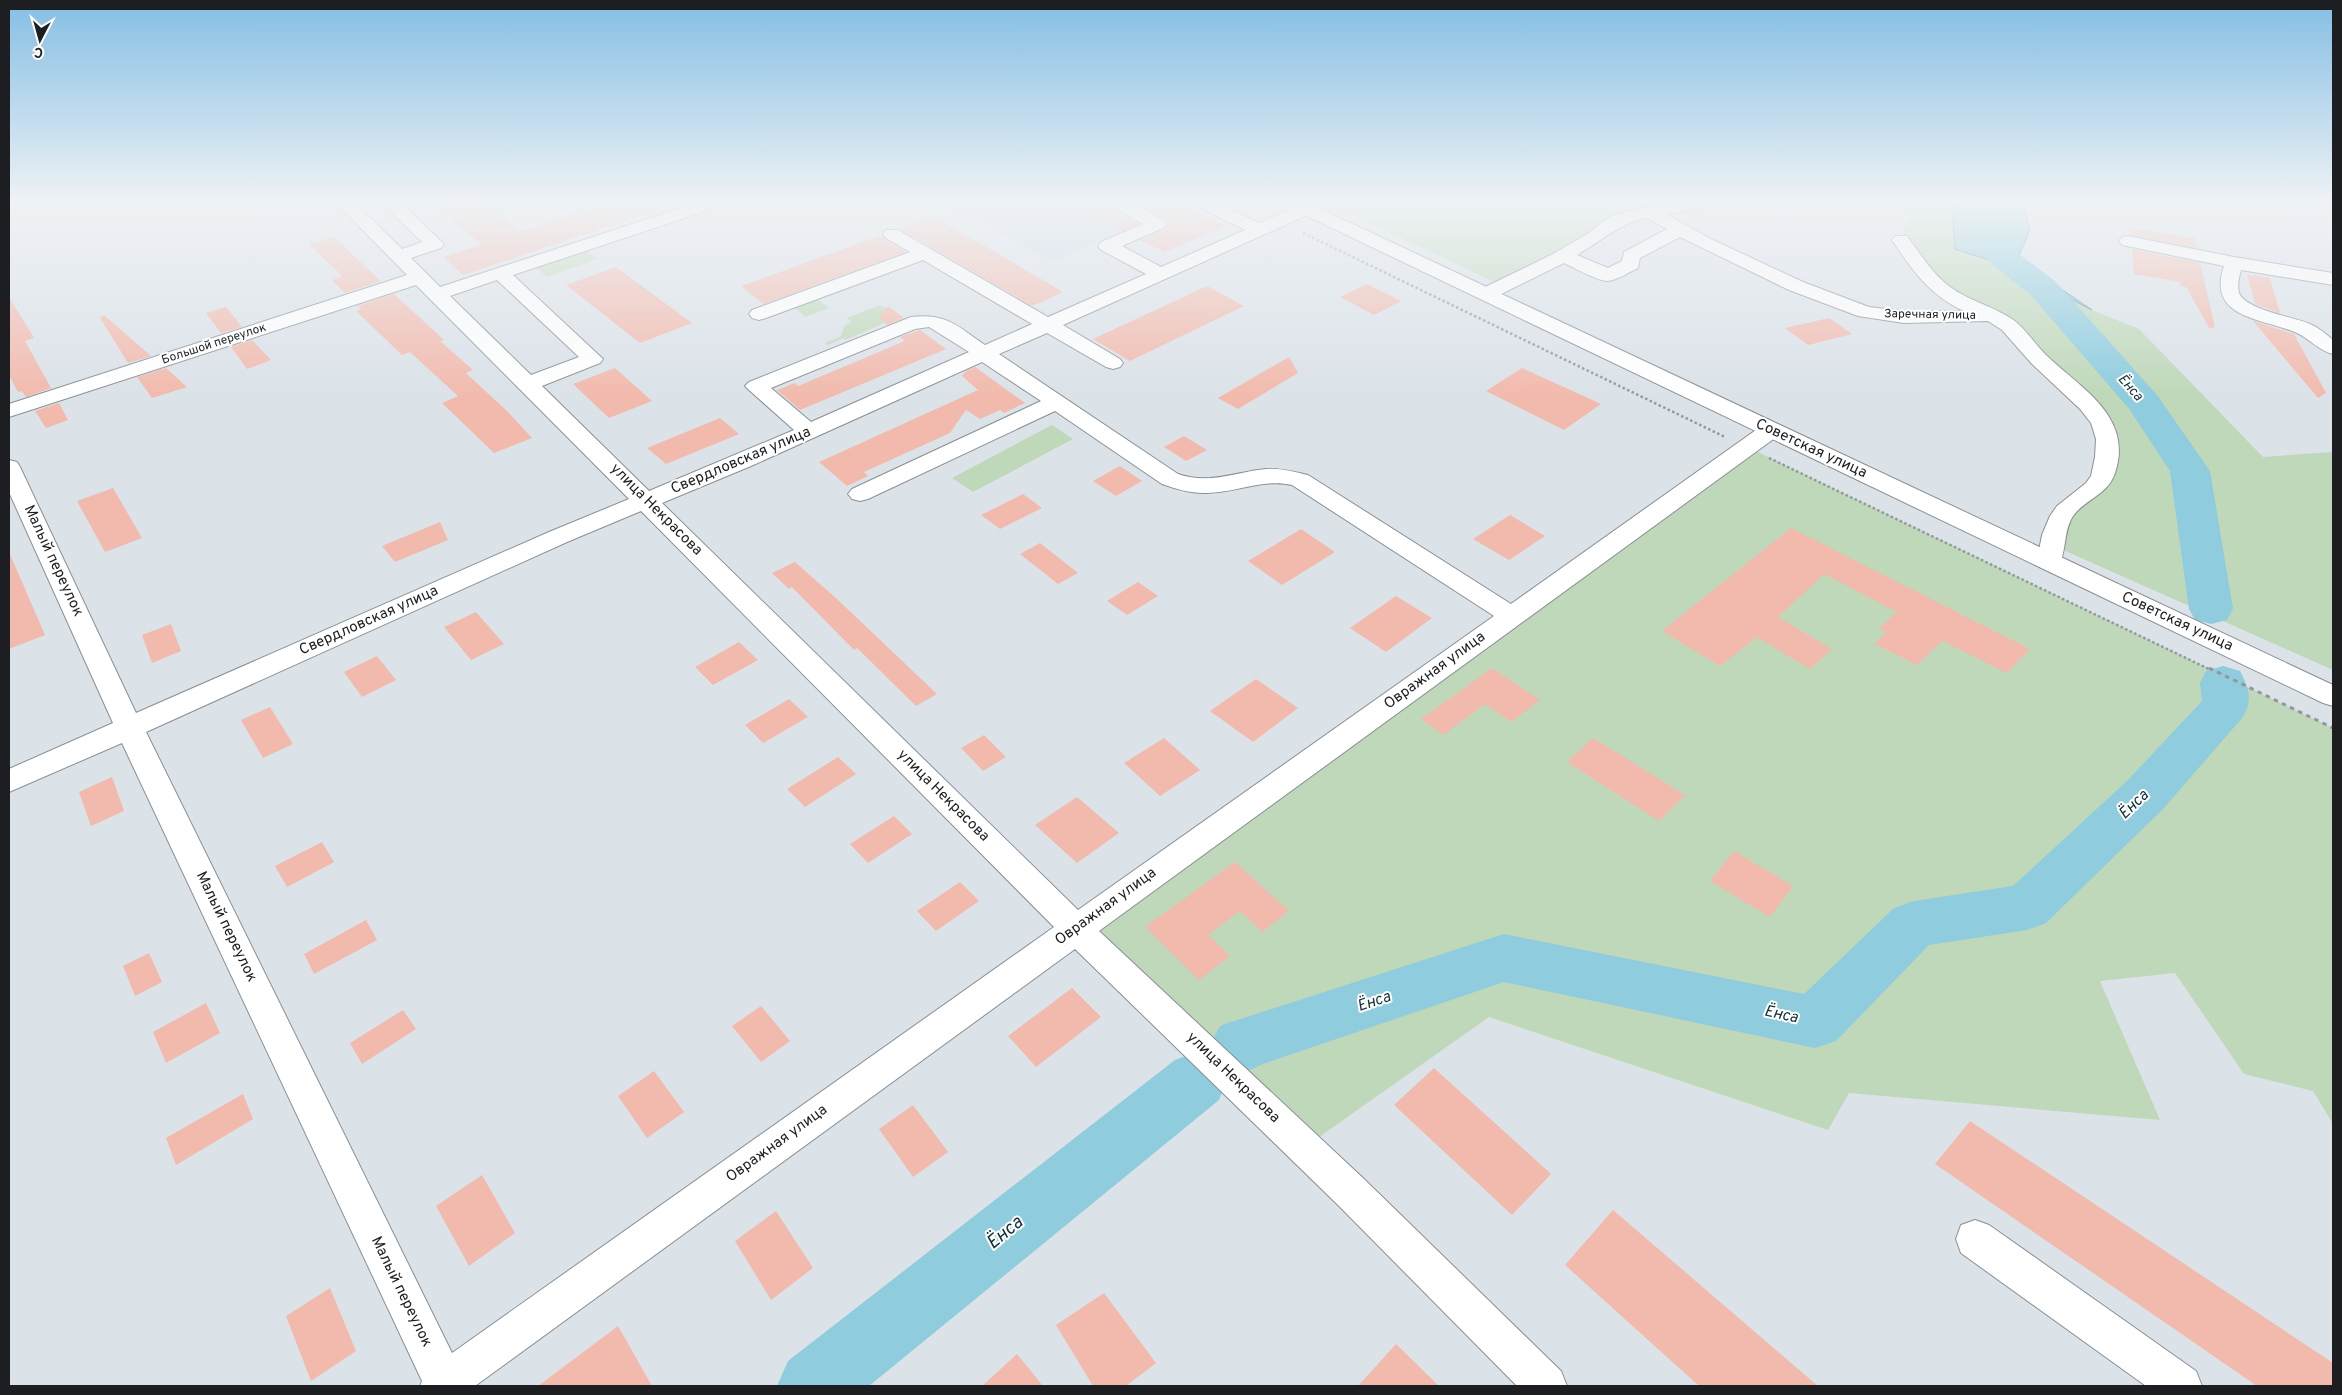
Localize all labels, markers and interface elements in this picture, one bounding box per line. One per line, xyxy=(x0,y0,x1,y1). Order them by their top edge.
north arrow xyxy=(15,15,65,65)
text: С xyxy=(33,43,44,60)
street label: Заречная улица xyxy=(1884,306,1976,324)
street label: Большой переулок xyxy=(160,320,268,368)
water label: Ёнса xyxy=(2114,370,2147,405)
street label: Советская улица xyxy=(1752,415,1870,483)
street label: Свердловская улица xyxy=(668,423,814,499)
street label: улица Некрасова xyxy=(606,460,706,560)
street label: Малый переулок xyxy=(19,502,87,620)
street label: Свердловская улица xyxy=(296,582,442,660)
street label: Советская улица xyxy=(2118,588,2236,656)
street label: Овражная улица xyxy=(1381,628,1489,714)
street label: улица Некрасова xyxy=(893,746,993,846)
water label: Ёнса xyxy=(2113,784,2154,824)
street label: Овражная улица xyxy=(1052,864,1160,950)
street label: Малый переулок xyxy=(191,869,261,985)
water label: Ёнса xyxy=(1354,985,1394,1017)
water label: Ёнса xyxy=(1762,1000,1801,1028)
street label: улица Некрасова xyxy=(1182,1028,1284,1128)
street label: Овражная улица xyxy=(723,1101,831,1187)
water label: Ёнса xyxy=(981,1210,1028,1255)
street label: Малый переулок xyxy=(366,1234,436,1350)

